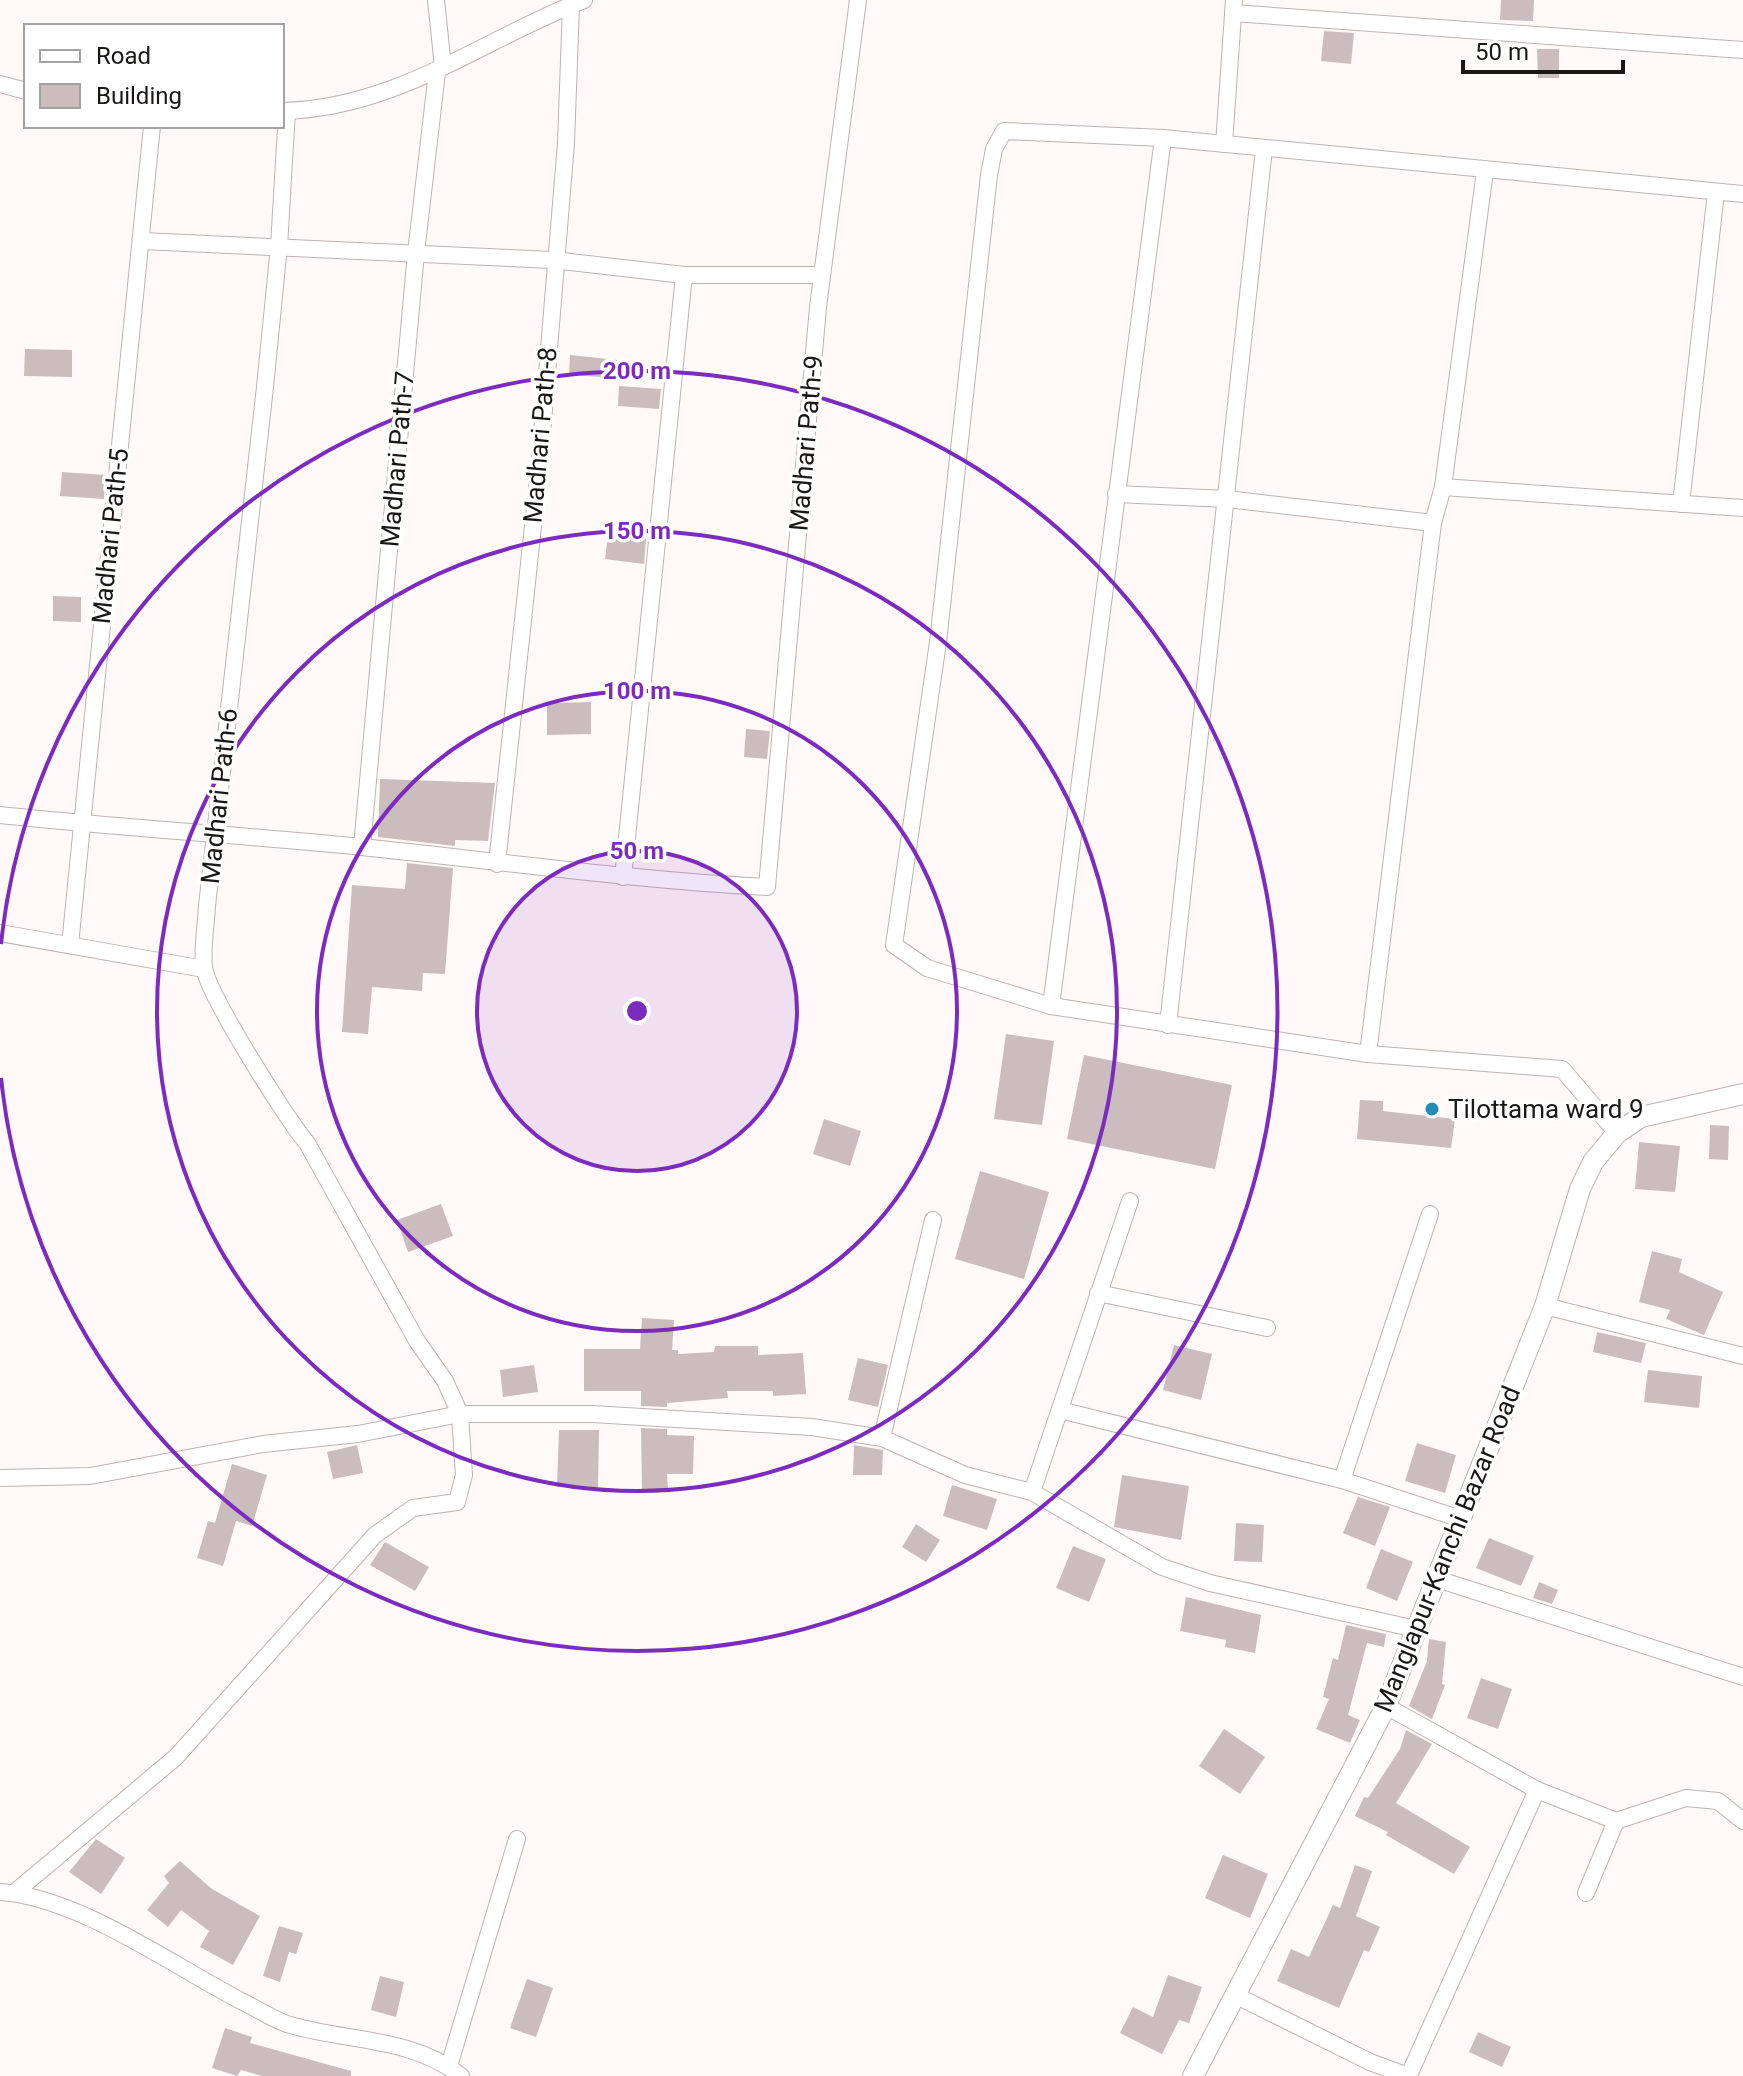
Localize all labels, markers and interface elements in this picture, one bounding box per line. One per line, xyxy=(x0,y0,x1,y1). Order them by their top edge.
legend xyxy=(24,24,284,128)
scale bar xyxy=(1463,24,1623,74)
text: 50 m xyxy=(1475,38,1529,66)
text: Road xyxy=(96,42,151,70)
text: Building xyxy=(96,82,182,110)
street label: Madhari Path-8 xyxy=(517,346,563,524)
street label: Madhari Path-9 xyxy=(783,354,829,532)
text: 200 m xyxy=(603,357,671,385)
street label: Madhari Path-7 xyxy=(374,370,420,548)
street label: Madhari Path-5 xyxy=(86,447,134,625)
text: 150 m xyxy=(603,517,671,545)
text: 100 m xyxy=(603,677,671,705)
street label: Madhari Path-6 xyxy=(195,707,243,885)
text: 50 m xyxy=(610,837,664,865)
centre of rings xyxy=(623,997,651,1025)
place label: Tilottama ward 9 xyxy=(1448,1094,1644,1124)
marker: Tilottama ward 9 xyxy=(1423,1100,1441,1118)
street label: Manglapur-Kanchi Bazar Road xyxy=(1368,1382,1526,1716)

